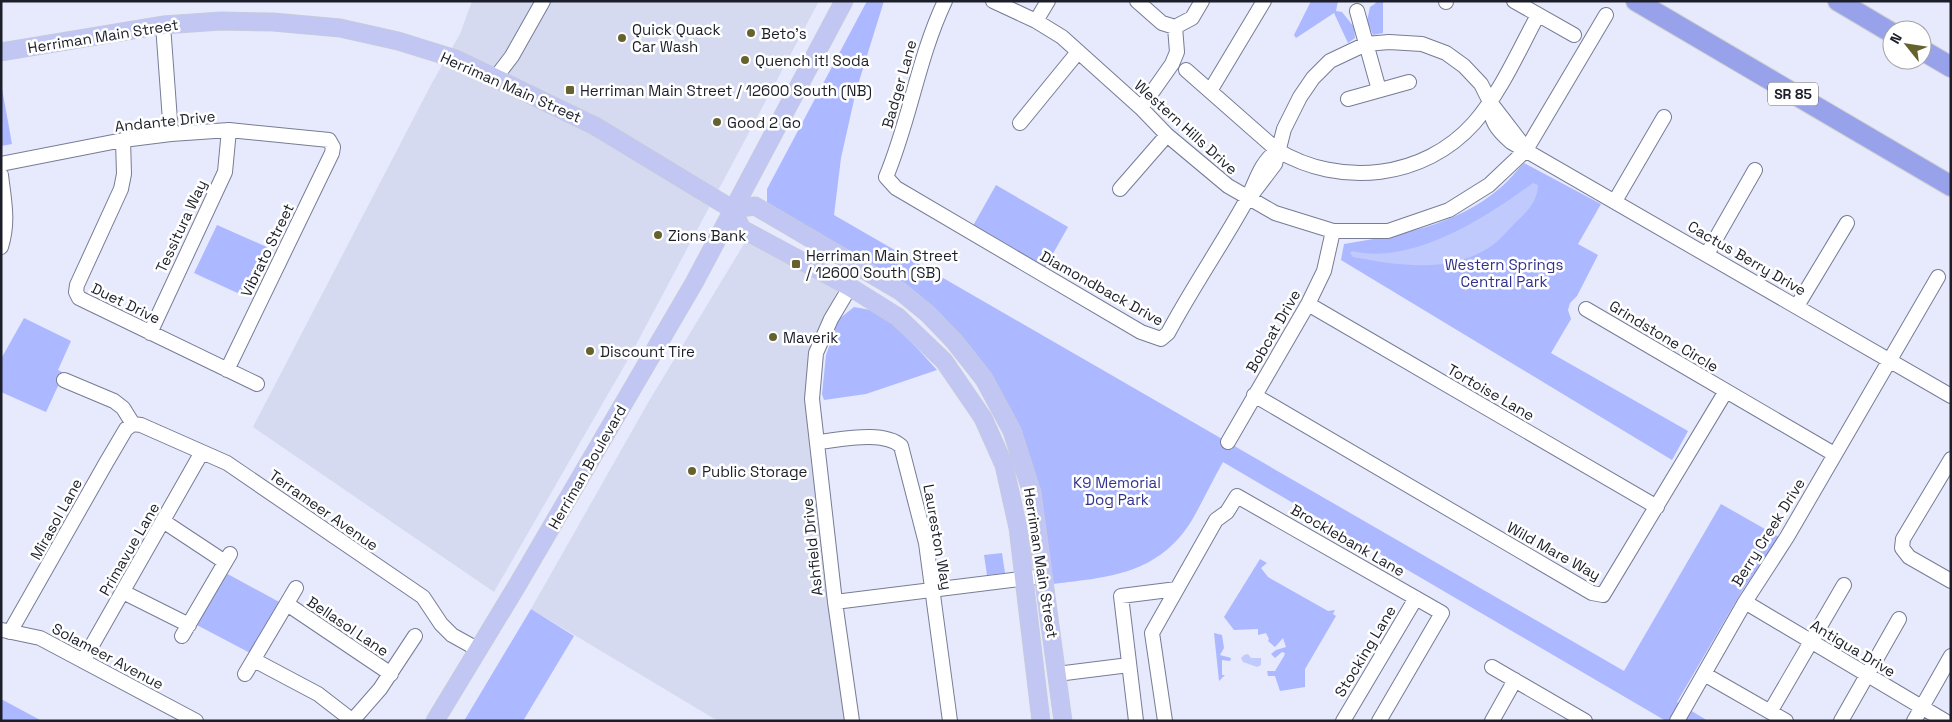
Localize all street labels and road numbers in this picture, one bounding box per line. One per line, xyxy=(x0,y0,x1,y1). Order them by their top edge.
street label: Herriman Main Street xyxy=(26,15,180,57)
street label: Badger Lane xyxy=(877,38,921,130)
street label: Herriman Main Street xyxy=(437,47,585,127)
street label: Western Hills Drive xyxy=(1130,76,1242,178)
road number: SR 85 xyxy=(1768,82,1818,106)
street label: Andante Drive xyxy=(114,106,216,136)
street label: Tessitura Way xyxy=(151,177,211,275)
street label: Vibrato Street xyxy=(236,200,298,300)
street label: Cactus Berry Drive xyxy=(1684,216,1810,300)
street label: Diamondback Drive xyxy=(1037,246,1167,330)
street label: Duet Drive xyxy=(88,278,164,328)
street label: Bobcat Drive xyxy=(1242,286,1304,376)
street label: Grindstone Circle xyxy=(1606,296,1722,376)
street label: Tortoise Lane xyxy=(1444,359,1538,425)
street label: Herriman Boulevard xyxy=(544,401,630,533)
street label: Terrameer Avenue xyxy=(266,465,382,555)
street label: Berry Creek Drive xyxy=(1727,474,1809,590)
street label: Mirasol Lane xyxy=(26,475,86,563)
street label: Laureston Way xyxy=(919,483,957,591)
street label: Herriman Main Street xyxy=(1020,486,1062,640)
street label: Ashfield Drive xyxy=(797,497,827,597)
street label: Primavue Lane xyxy=(95,499,163,599)
street label: Brocklebank Lane xyxy=(1288,500,1408,580)
street label: Wild Mare Way xyxy=(1504,517,1604,585)
street label: Bellasol Lane xyxy=(304,592,393,660)
street label: Stocking Lane xyxy=(1330,602,1400,700)
street label: Antigua Drive xyxy=(1807,615,1899,681)
street label: Solameer Avenue xyxy=(49,619,167,693)

